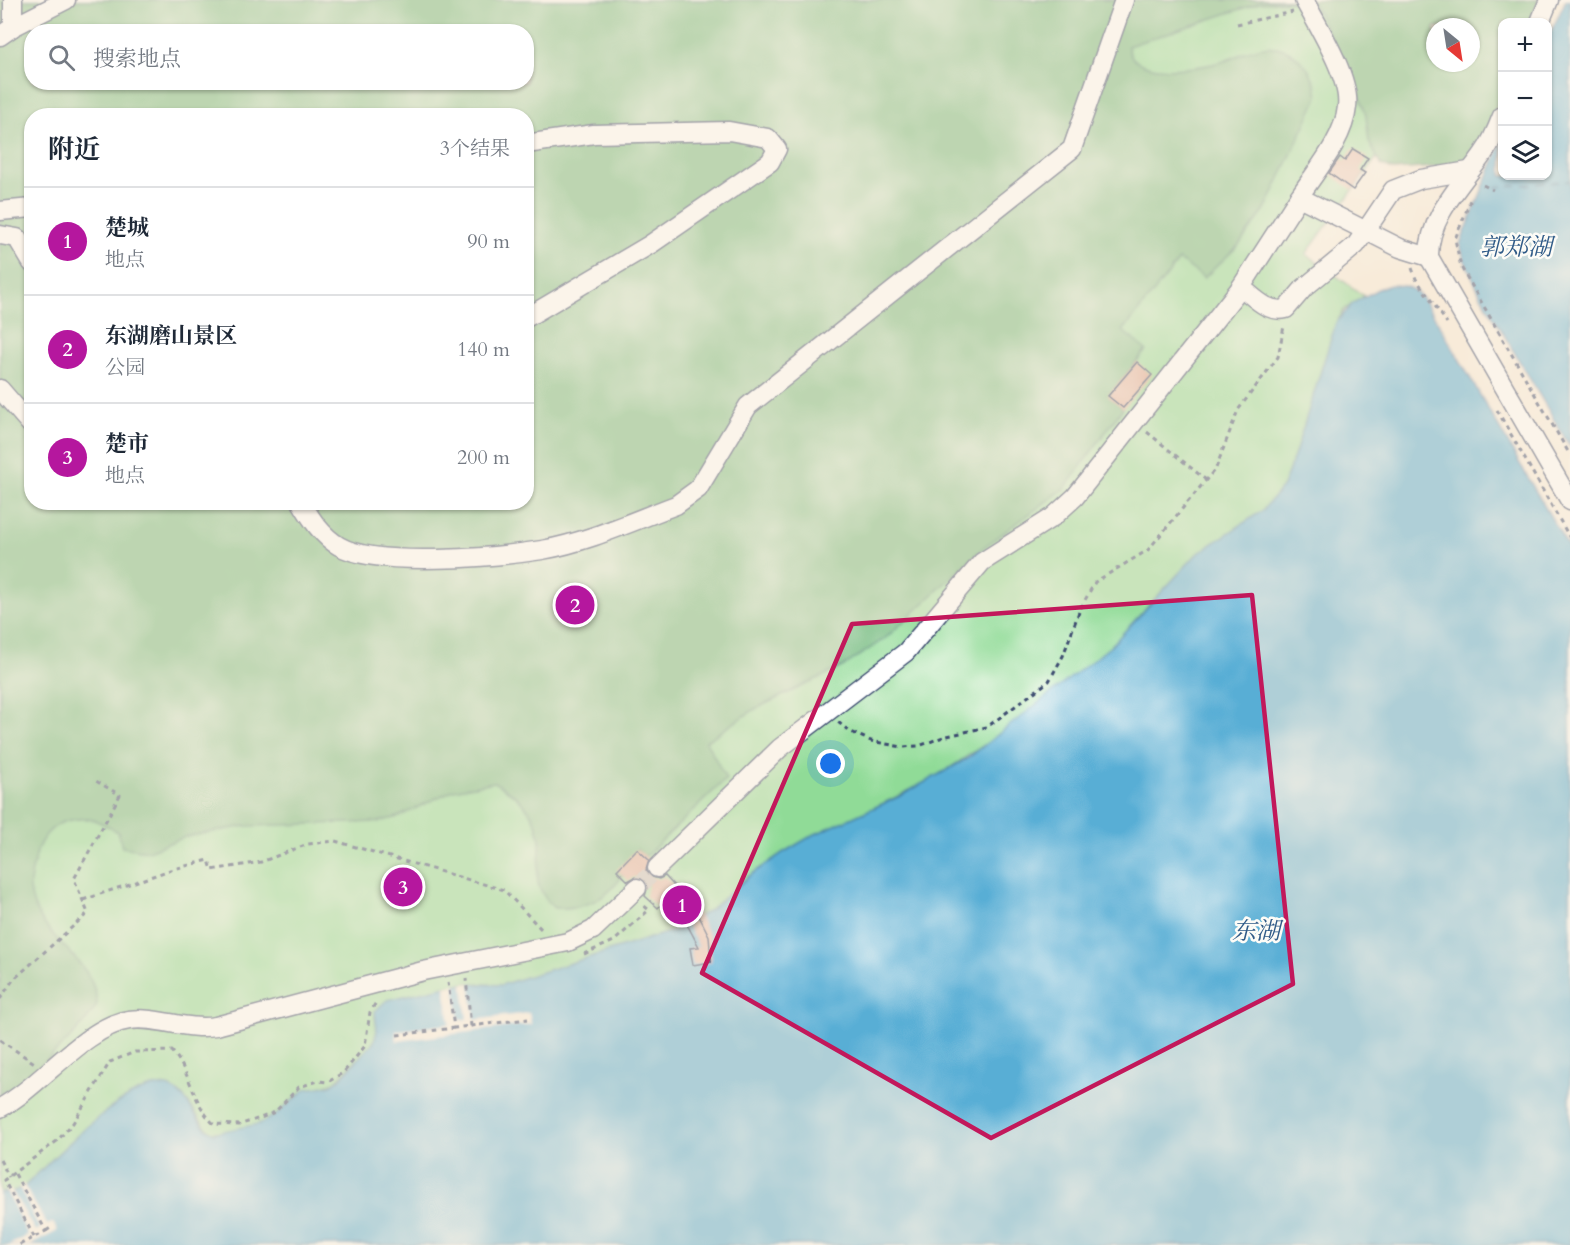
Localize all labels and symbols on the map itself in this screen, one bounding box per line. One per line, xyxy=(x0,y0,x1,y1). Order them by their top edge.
north arrow xyxy=(1426,18,1480,72)
water label: 郭郑湖 xyxy=(1480,231,1556,264)
pin: 2 xyxy=(556,582,594,628)
your location xyxy=(816,749,845,778)
pin: 3 xyxy=(384,864,422,910)
pin: 1 xyxy=(662,882,702,928)
water label: 东湖 xyxy=(1232,915,1284,948)

